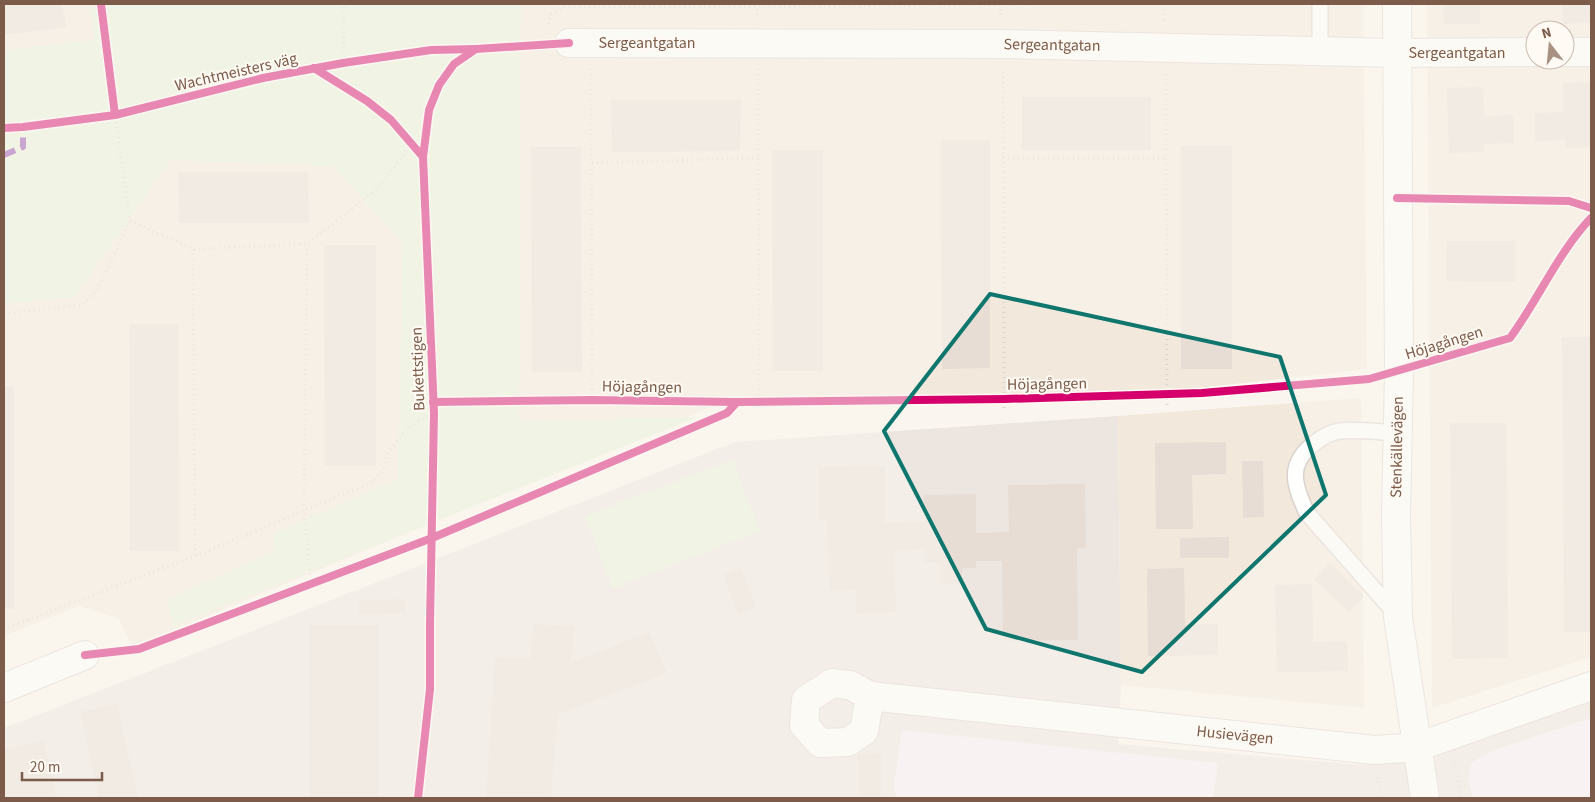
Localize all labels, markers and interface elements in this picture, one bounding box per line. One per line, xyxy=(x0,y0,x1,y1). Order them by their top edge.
north arrow xyxy=(1525,20,1575,70)
text: N xyxy=(1539,23,1554,44)
street label: Sergeantgatan xyxy=(598,32,696,54)
street label: Sergeantgatan xyxy=(1003,33,1101,57)
street label: Sergeantgatan xyxy=(1408,42,1506,64)
street label: Wachtmeisters väg xyxy=(173,47,299,97)
street label: Höjagången xyxy=(1402,321,1486,365)
street label: Bukettstigen xyxy=(406,327,430,411)
street label: Höjagången xyxy=(1007,372,1087,396)
street label: Höjagången xyxy=(602,375,682,399)
street label: Stenkällevägen xyxy=(1385,396,1409,498)
street label: Husievägen xyxy=(1195,720,1275,750)
scale bar xyxy=(22,750,102,782)
text: 20 m xyxy=(30,757,60,778)

